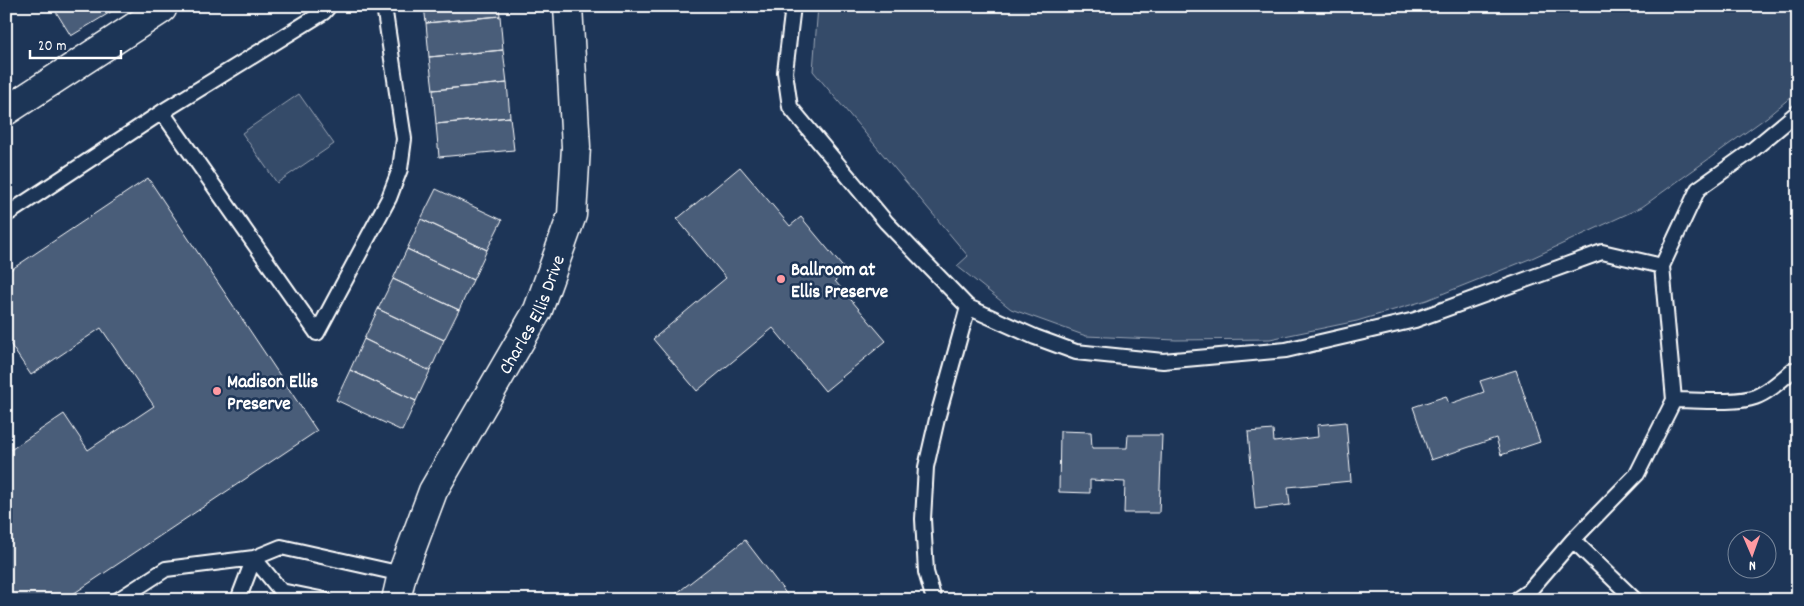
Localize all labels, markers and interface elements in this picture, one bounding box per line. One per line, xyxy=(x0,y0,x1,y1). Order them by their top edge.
scale bar xyxy=(30,28,121,60)
text: 20 m xyxy=(38,36,66,58)
street label: Charles Ellis Drive xyxy=(494,252,574,380)
place label: Ballroom at Ellis Preserve xyxy=(791,258,888,307)
marker: Ballroom at Ellis Preserve xyxy=(775,273,787,285)
place label: Madison Ellis Preserve xyxy=(227,370,318,419)
marker: Madison Ellis Preserve xyxy=(211,385,223,397)
north arrow xyxy=(1726,528,1776,578)
text: N xyxy=(1748,555,1756,575)

